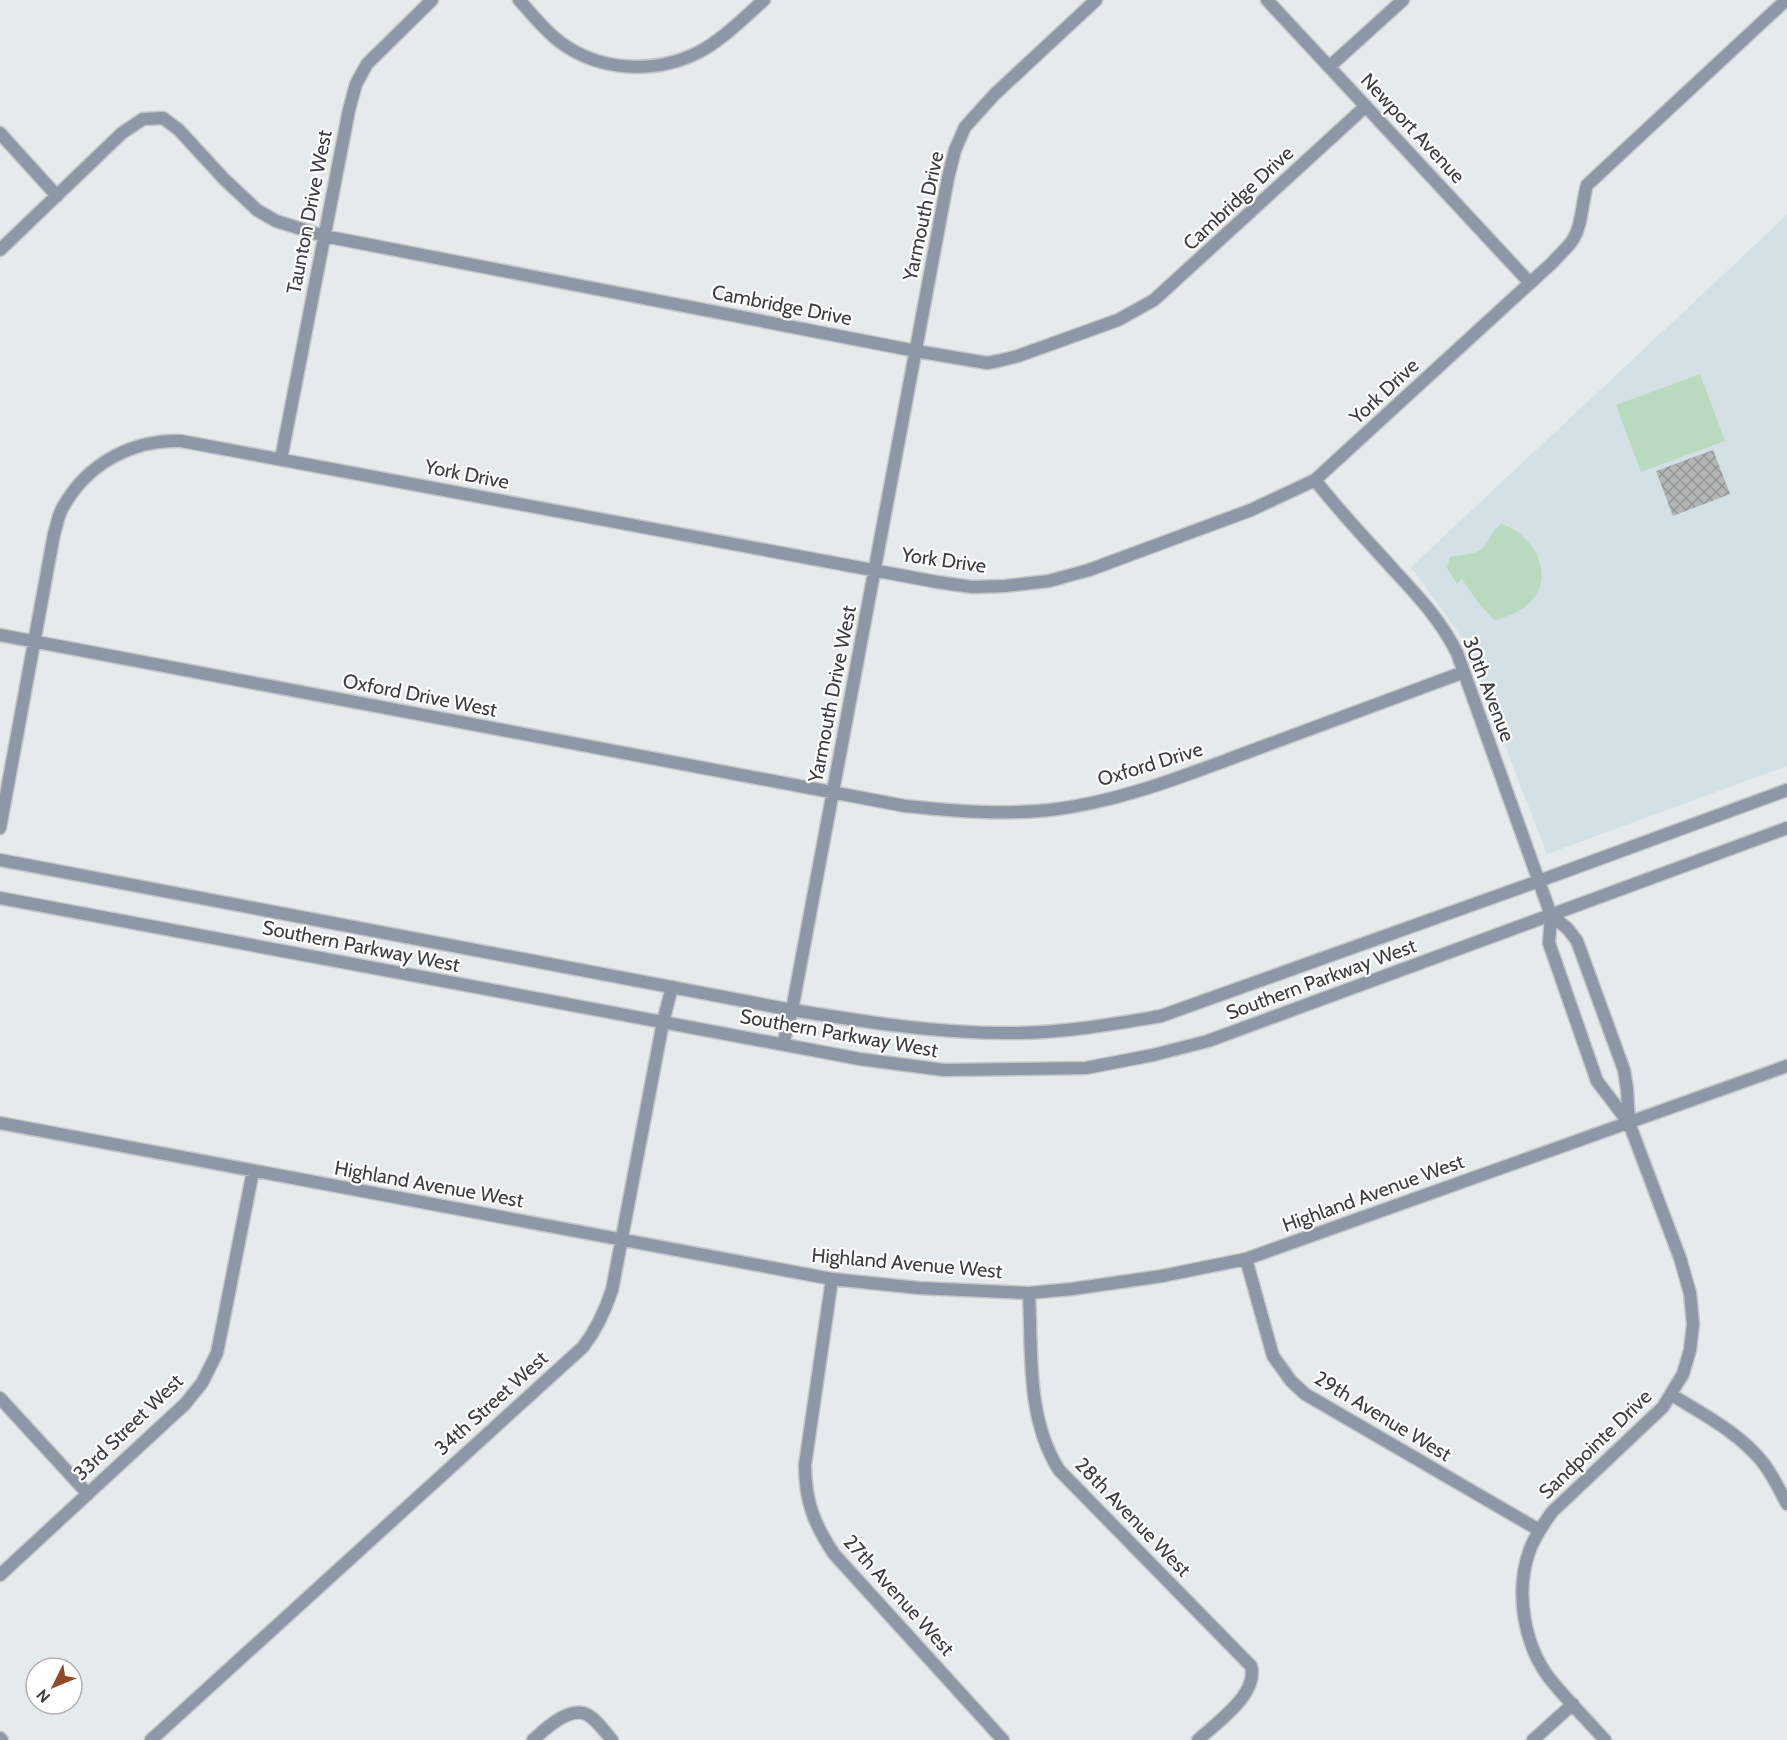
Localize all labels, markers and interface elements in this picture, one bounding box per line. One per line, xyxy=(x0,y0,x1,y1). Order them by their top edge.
street label: Newport Avenue xyxy=(1356,68,1470,188)
street label: Taunton Drive West xyxy=(281,128,337,296)
street label: Cambridge Drive xyxy=(1178,141,1298,255)
street label: Yarmouth Drive xyxy=(897,149,948,284)
street label: Cambridge Drive xyxy=(710,280,854,330)
street label: York Drive xyxy=(1344,353,1423,430)
street label: York Drive xyxy=(422,454,511,494)
street label: York Drive xyxy=(899,542,988,578)
street label: Yarmouth Drive West xyxy=(803,603,861,786)
street label: 30th Avenue xyxy=(1458,633,1520,745)
street label: Oxford Drive West xyxy=(341,668,499,722)
street label: Oxford Drive xyxy=(1095,737,1205,791)
street label: Southern Parkway West xyxy=(260,915,462,977)
street label: Southern Parkway West xyxy=(1223,933,1420,1025)
street label: Southern Parkway West xyxy=(738,1004,940,1062)
street label: Highland Avenue West xyxy=(1279,1149,1467,1237)
street label: Highland Avenue West xyxy=(333,1156,526,1212)
street label: Highland Avenue West xyxy=(811,1243,1004,1283)
street label: 34th Street West xyxy=(430,1346,553,1460)
street label: 29th Avenue West xyxy=(1310,1366,1456,1466)
street label: 33rd Street West xyxy=(68,1369,188,1485)
street label: Sandpointe Drive xyxy=(1534,1384,1656,1504)
street label: 28th Avenue West xyxy=(1070,1453,1196,1582)
street label: 27th Avenue West xyxy=(839,1530,960,1660)
north arrow xyxy=(24,1656,84,1716)
text: N xyxy=(33,1685,54,1707)

